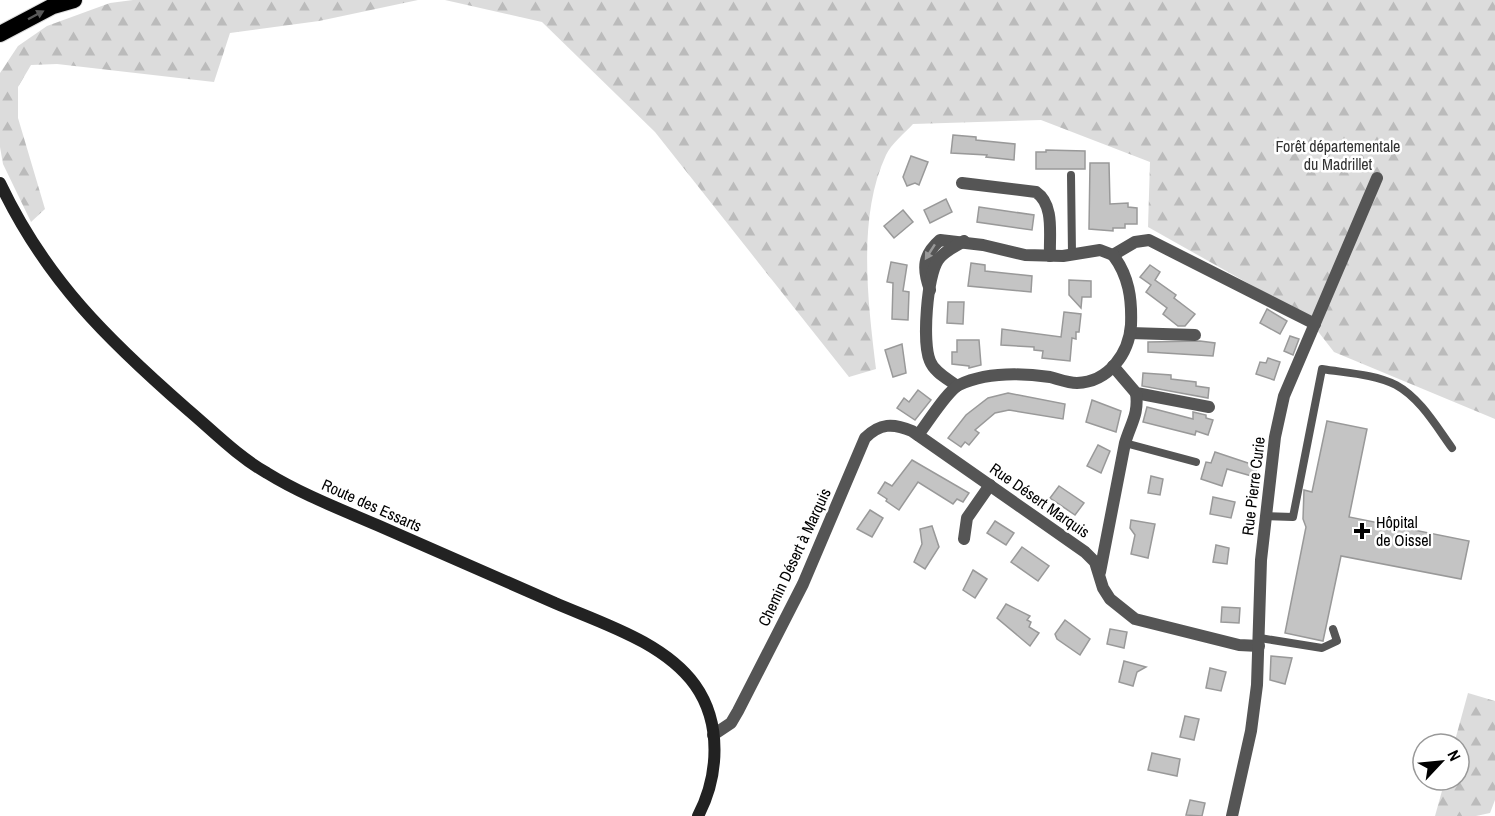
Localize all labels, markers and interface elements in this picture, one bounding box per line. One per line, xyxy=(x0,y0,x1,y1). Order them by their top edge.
one-way arrow xyxy=(28,10,45,20)
park label: Forêt départementale du Madrillet xyxy=(1276,135,1400,175)
one-way arrow xyxy=(924,244,936,260)
street label: Rue Pierre Curie xyxy=(1236,435,1270,537)
street label: Rue Désert Marquis xyxy=(986,457,1094,543)
street label: Route des Essarts xyxy=(319,473,425,537)
street label: Chemin Désert à Marquis xyxy=(752,484,836,630)
place label: Hôpital de Oissel xyxy=(1376,511,1432,551)
marker: Hôpital de Oissel xyxy=(1353,522,1371,540)
north arrow xyxy=(1411,732,1471,792)
text: N xyxy=(1443,746,1466,765)

